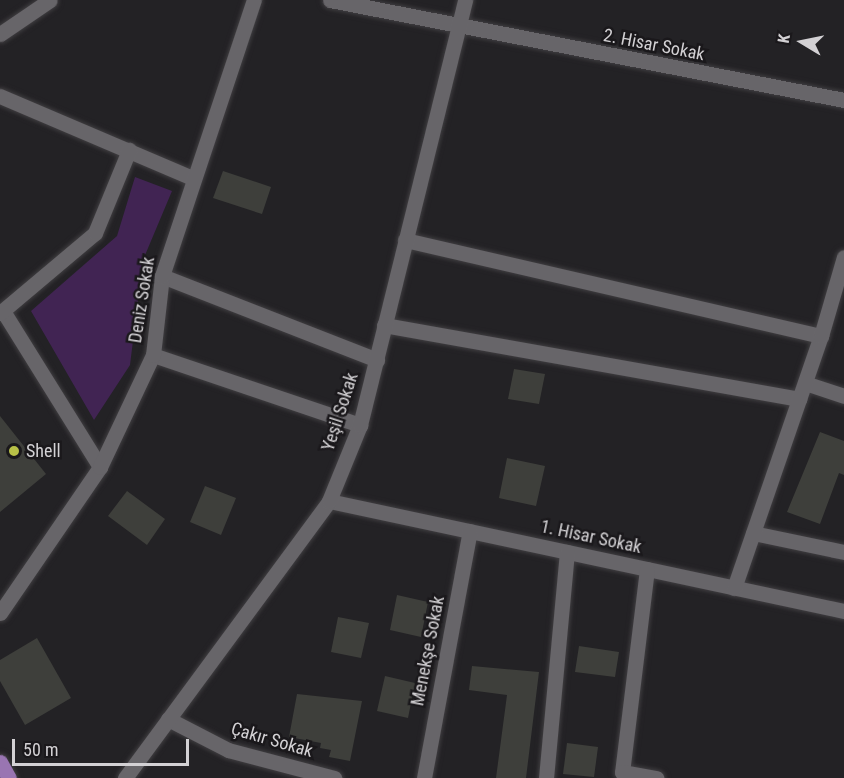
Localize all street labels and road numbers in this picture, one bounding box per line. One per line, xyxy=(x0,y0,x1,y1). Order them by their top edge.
street label: 2. Hisar Sokak xyxy=(602,25,706,65)
street label: Deniz Sokak xyxy=(125,255,159,345)
street label: Yeşil Sokak xyxy=(317,370,363,454)
street label: 1. Hisar Sokak xyxy=(539,516,643,558)
street label: Menekşe Sokak xyxy=(407,594,449,708)
street label: Çakır Sokak xyxy=(229,718,315,762)

